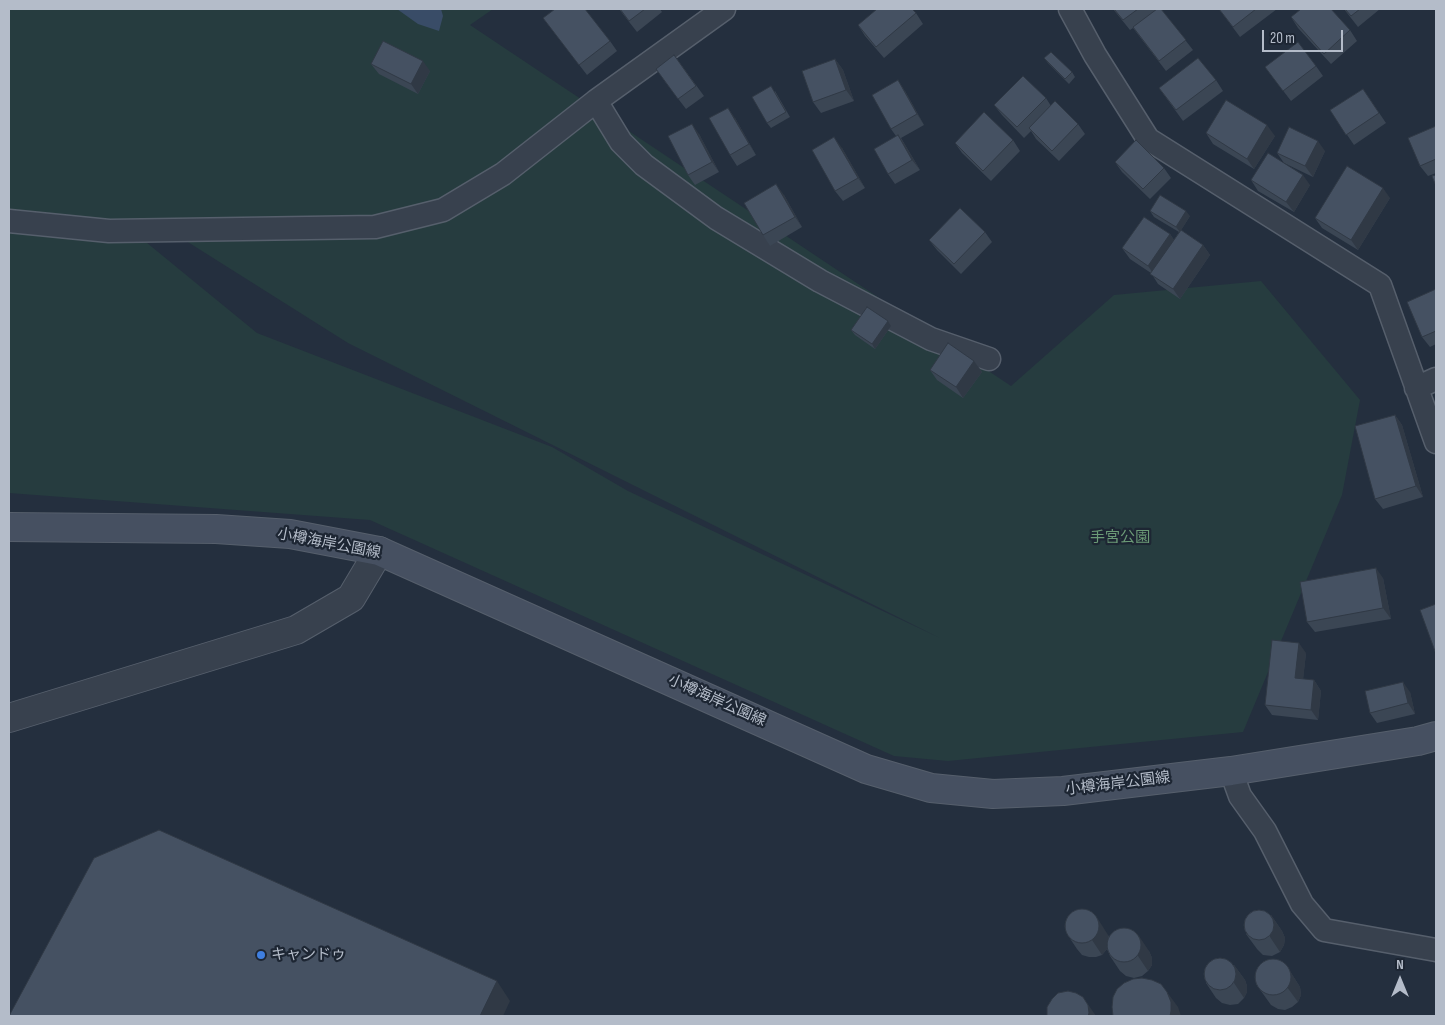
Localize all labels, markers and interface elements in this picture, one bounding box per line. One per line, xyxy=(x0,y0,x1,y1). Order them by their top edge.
scale bar xyxy=(1265,20,1346,52)
text: 20 m xyxy=(1270,29,1295,48)
street label: 小樽海岸公園線 xyxy=(276,525,382,563)
park label: 手宮公園 xyxy=(1090,529,1150,547)
street label: 小樽海岸公園線 xyxy=(665,671,769,731)
street label: 小樽海岸公園線 xyxy=(1065,769,1171,799)
place label: キャンドゥ xyxy=(271,946,346,964)
marker: キャンドゥ xyxy=(255,949,267,961)
north arrow xyxy=(1375,955,1425,1005)
text: N xyxy=(1396,956,1404,973)

